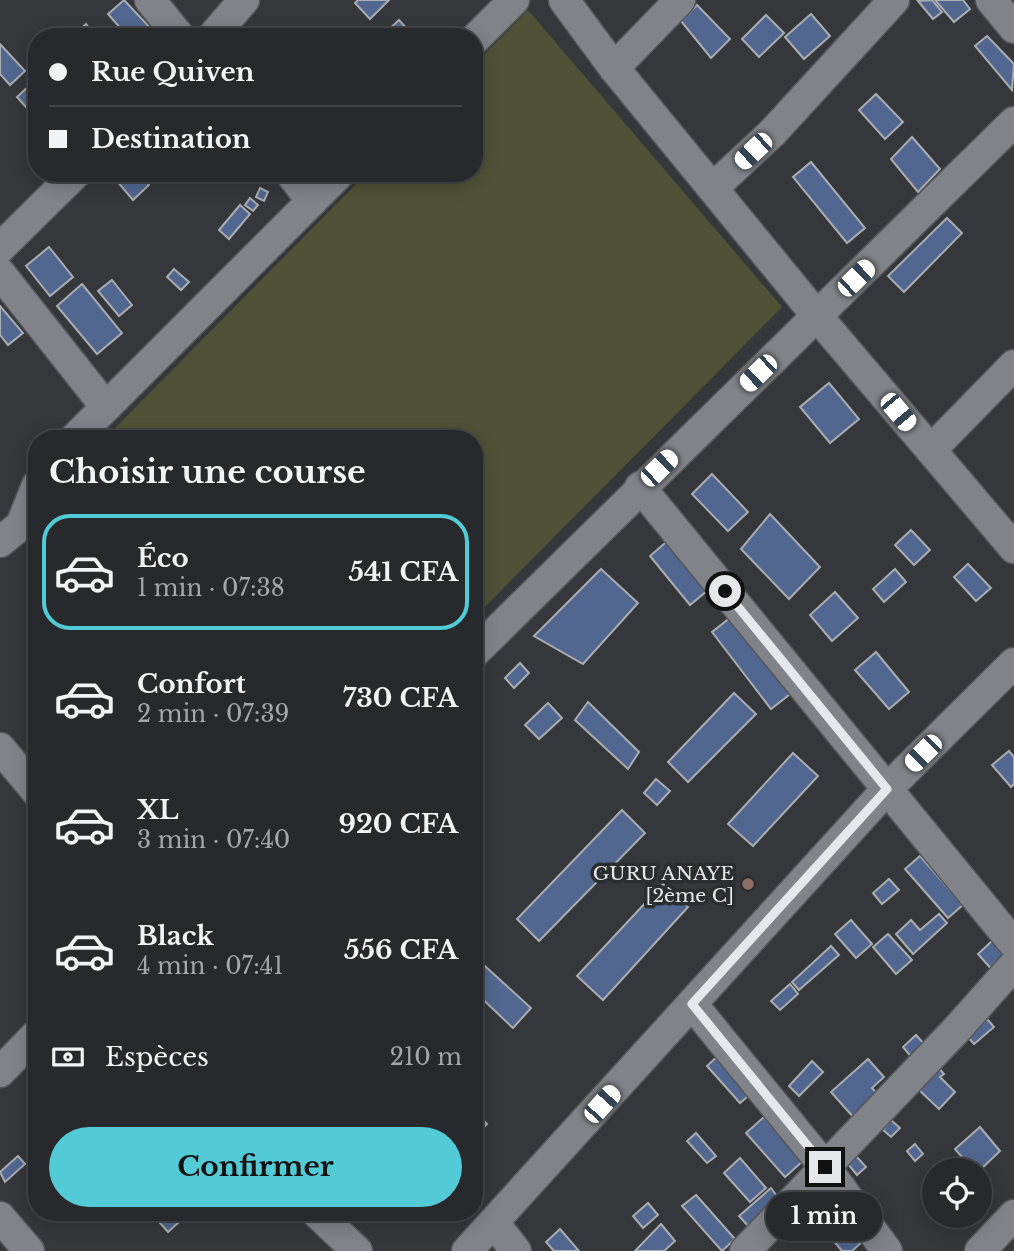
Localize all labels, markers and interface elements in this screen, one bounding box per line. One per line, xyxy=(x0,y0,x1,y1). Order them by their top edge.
text: Rue Quiven xyxy=(91,56,255,88)
text: Destination xyxy=(91,123,251,155)
car xyxy=(731,129,776,173)
car xyxy=(834,256,879,300)
car xyxy=(736,351,781,395)
car xyxy=(877,389,920,435)
car xyxy=(637,446,682,490)
text: Choisir une course xyxy=(49,452,366,492)
icon: car xyxy=(53,541,116,604)
text: Éco xyxy=(137,542,189,574)
text: 541 CFA xyxy=(348,556,458,588)
text: 1 min · 07:38 xyxy=(137,574,285,602)
route start xyxy=(709,575,741,607)
icon: car xyxy=(53,667,116,730)
text: Confort xyxy=(137,668,246,700)
text: 730 CFA xyxy=(343,682,458,714)
text: 2 min · 07:39 xyxy=(137,700,289,728)
car xyxy=(901,731,946,775)
icon: car xyxy=(53,793,116,856)
text: XL xyxy=(137,794,179,826)
text: 920 CFA xyxy=(338,808,458,840)
text: 3 min · 07:40 xyxy=(137,826,290,854)
place label: GURU ANAYE [2ème C] xyxy=(593,862,734,907)
marker: GURU ANAYE [2ème C] xyxy=(740,876,756,892)
icon: car xyxy=(53,919,116,982)
text: Black xyxy=(137,920,214,952)
text: 556 CFA xyxy=(344,934,458,966)
text: 4 min · 07:41 xyxy=(137,952,283,980)
icon: cash xyxy=(49,1038,87,1076)
text: Espèces xyxy=(105,1041,209,1073)
text: 210 m xyxy=(390,1043,462,1071)
car xyxy=(581,1081,624,1127)
button: Confirmer xyxy=(49,1127,462,1207)
route end xyxy=(809,1151,841,1183)
map controls xyxy=(922,1158,992,1228)
button: locate xyxy=(922,1158,992,1228)
callout: 1 min xyxy=(767,1192,883,1240)
text: 1 min xyxy=(791,1202,857,1230)

